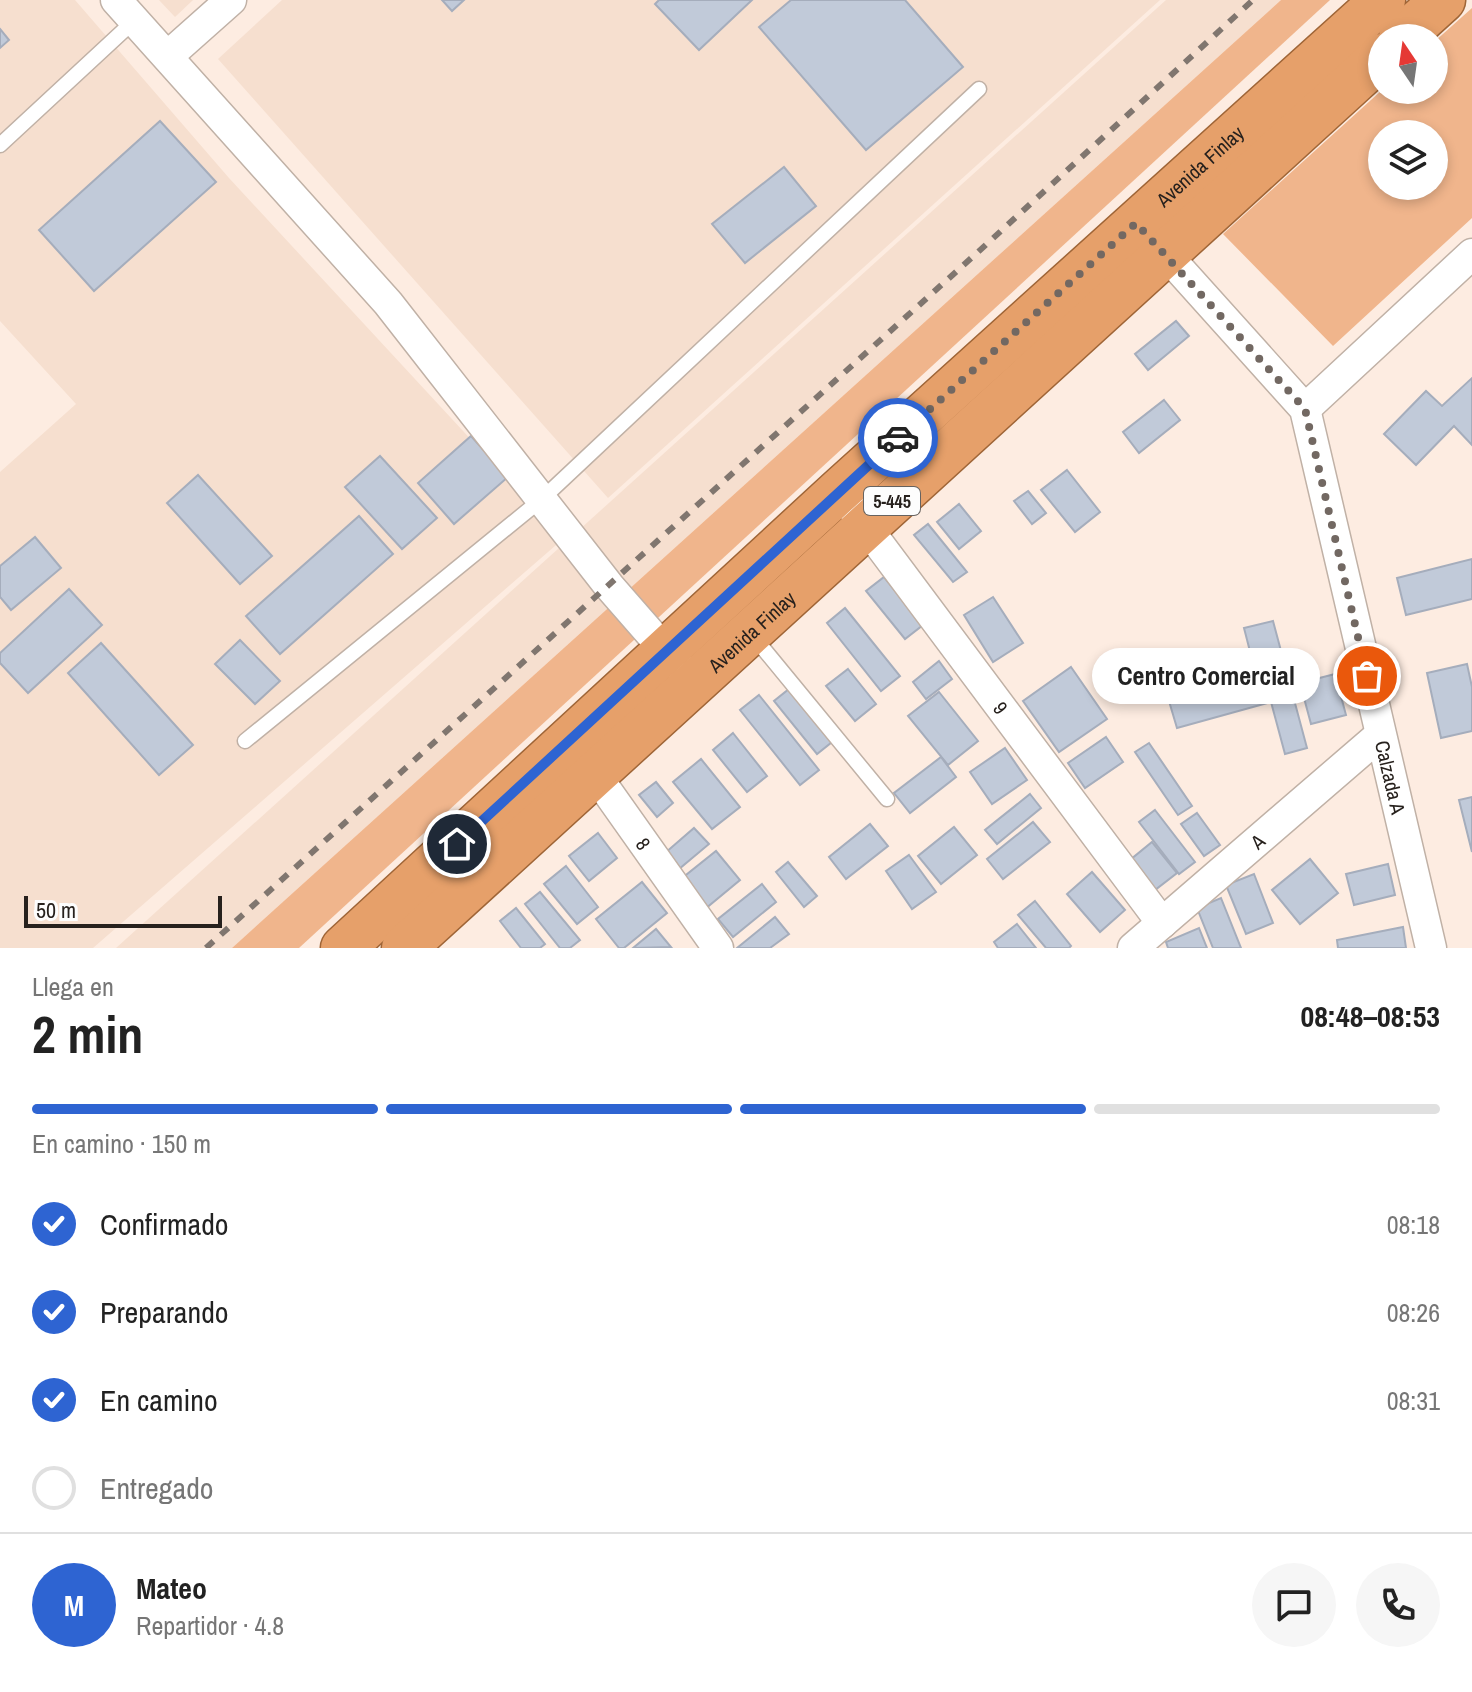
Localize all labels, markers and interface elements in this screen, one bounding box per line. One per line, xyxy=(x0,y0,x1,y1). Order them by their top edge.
north arrow xyxy=(1368,24,1448,104)
map controls xyxy=(1368,24,1448,200)
street label: Avenida Finlay xyxy=(1149,119,1250,213)
button: layers xyxy=(1368,120,1448,200)
courier xyxy=(858,398,938,478)
icon: car xyxy=(876,416,920,460)
road number: 5-445 xyxy=(864,487,920,515)
street label: Avenida Finlay xyxy=(701,584,801,679)
pin xyxy=(1333,642,1401,710)
callout: Centro Comercial xyxy=(1091,648,1319,704)
icon: bag xyxy=(1345,654,1389,698)
text: Centro Comercial xyxy=(1117,658,1295,693)
street label: 9 xyxy=(987,696,1015,719)
street label: Calzada A xyxy=(1369,738,1413,817)
pin xyxy=(423,810,491,878)
icon: home xyxy=(435,822,479,866)
street label: A xyxy=(1243,827,1270,855)
street label: 8 xyxy=(630,832,658,855)
scale bar xyxy=(24,892,222,928)
text: 50 m xyxy=(36,895,76,925)
text: Llega en xyxy=(32,969,114,1004)
text: 08:48–08:53 xyxy=(1301,996,1440,1036)
text: 2 min xyxy=(32,999,143,1069)
text: En camino · 150 m xyxy=(32,1126,211,1161)
icon: check xyxy=(32,1202,76,1246)
text: Confirmado xyxy=(100,1204,229,1244)
text: 08:18 xyxy=(1387,1207,1440,1242)
icon: check xyxy=(32,1290,76,1334)
text: Preparando xyxy=(100,1292,229,1332)
text: 08:26 xyxy=(1387,1295,1440,1330)
icon: check xyxy=(32,1378,76,1422)
text: En camino xyxy=(100,1380,218,1420)
text: 08:31 xyxy=(1387,1383,1440,1418)
text: Entregado xyxy=(100,1468,214,1508)
button: chat xyxy=(1252,1563,1336,1647)
button: phone xyxy=(1356,1563,1440,1647)
text: Mateo xyxy=(136,1568,207,1608)
text: M xyxy=(64,1585,84,1625)
text: Repartidor · 4.8 xyxy=(136,1608,284,1643)

